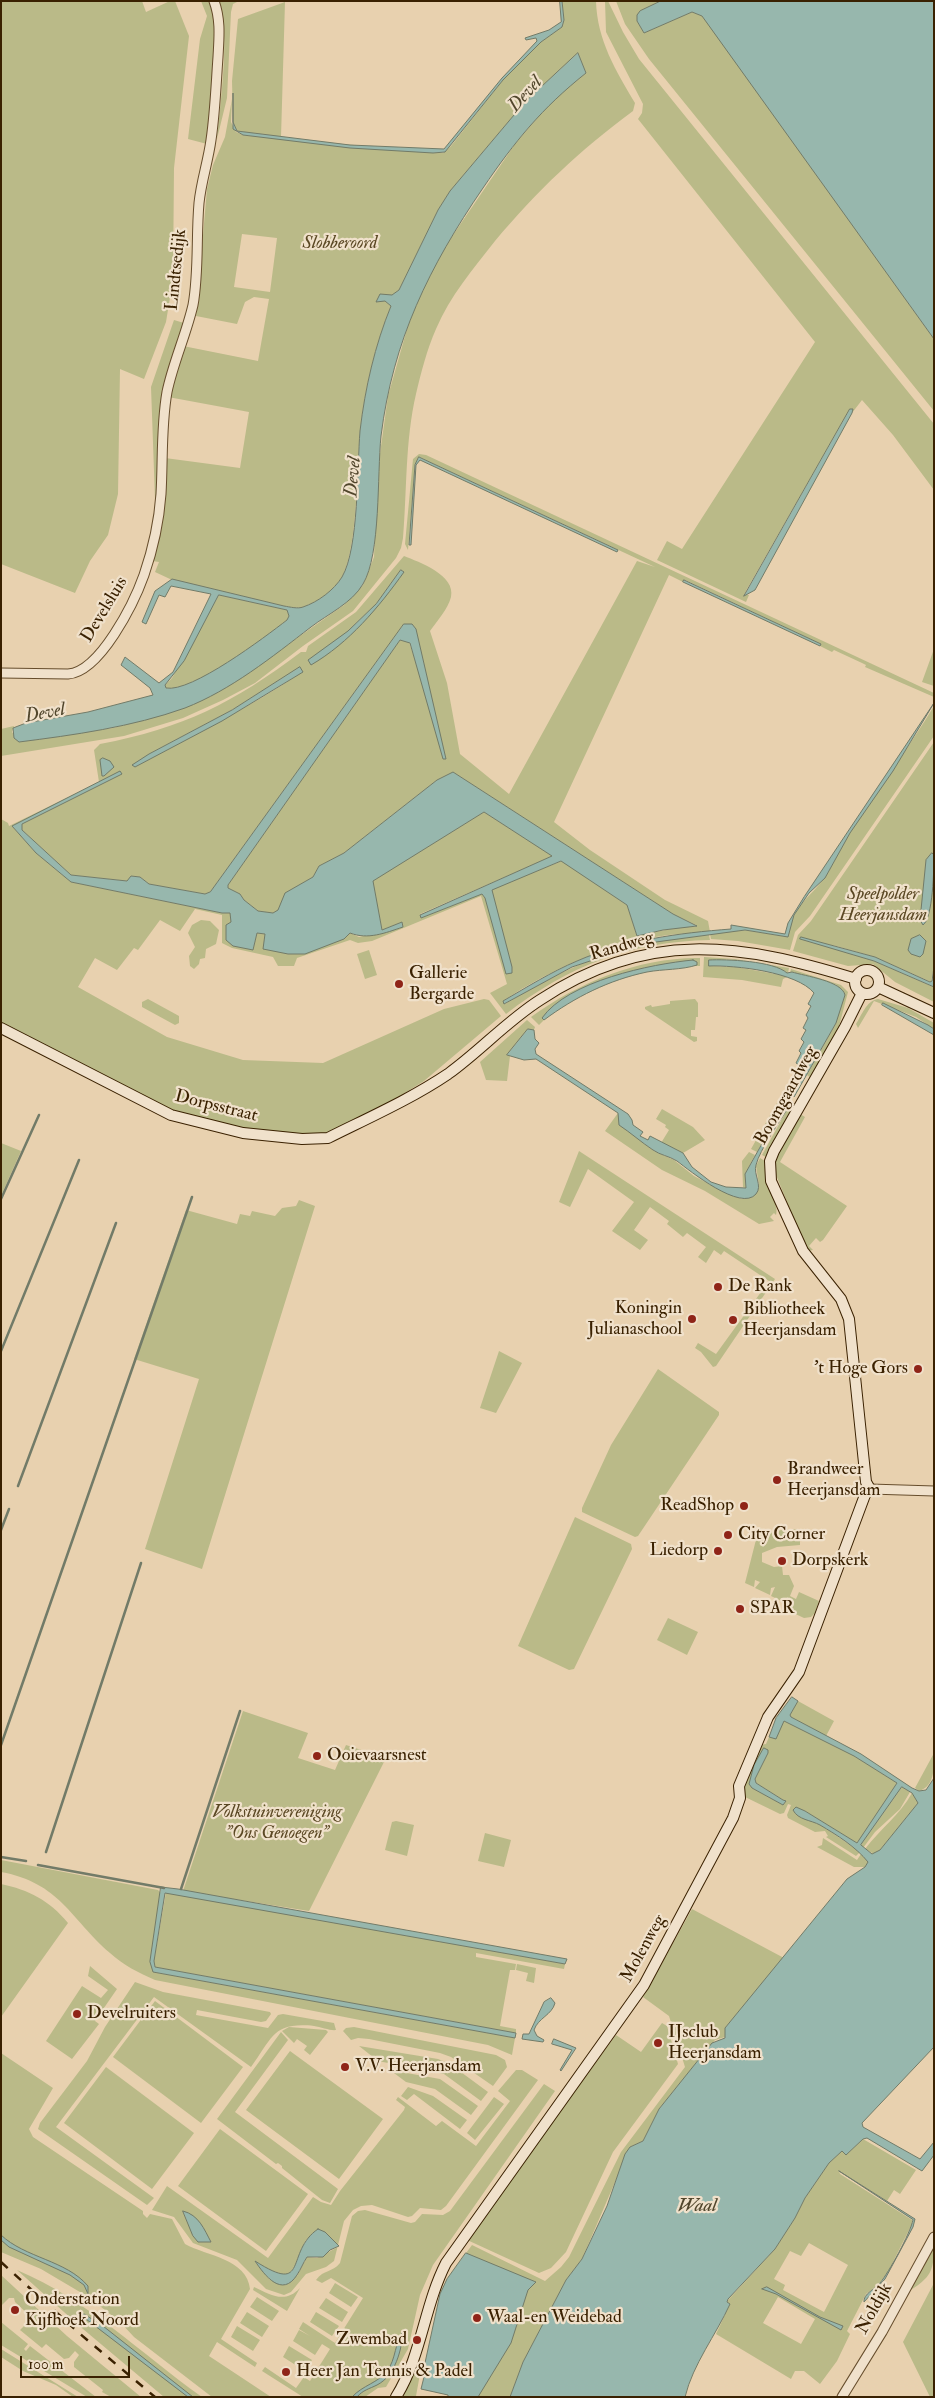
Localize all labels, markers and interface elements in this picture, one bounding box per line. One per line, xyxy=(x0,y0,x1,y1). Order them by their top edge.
water label: Devel xyxy=(504,72,548,118)
street label: Lindtsedijk xyxy=(162,228,192,312)
park label: Slobberoord xyxy=(303,233,377,255)
water label: Devel xyxy=(341,456,367,498)
street label: Develsluis xyxy=(77,573,133,647)
water label: Devel xyxy=(23,699,67,729)
park label: Speelpolder Heerjansdam xyxy=(839,884,927,926)
street label: Randweg xyxy=(587,928,657,966)
place label: Gallerie Bergarde xyxy=(409,963,474,1006)
marker: Gallerie Bergarde xyxy=(393,978,405,990)
street label: Boomgaardweg xyxy=(751,1043,823,1149)
street label: Dorpsstraat xyxy=(172,1086,260,1128)
place label: De Rank xyxy=(728,1276,792,1298)
marker: De Rank xyxy=(712,1281,724,1293)
place label: Koningin Julianaschool xyxy=(588,1298,682,1340)
place label: Bibliotheek Heerjansdam xyxy=(743,1299,837,1342)
marker: Koningin Julianaschool xyxy=(686,1313,698,1325)
marker: Bibliotheek Heerjansdam xyxy=(727,1314,739,1326)
place label: 't Hoge Gors xyxy=(814,1358,908,1380)
marker: 't Hoge Gors xyxy=(912,1363,924,1375)
place label: Brandweer Heerjansdam xyxy=(787,1459,881,1502)
marker: Brandweer Heerjansdam xyxy=(771,1474,783,1486)
place label: ReadShop xyxy=(660,1495,734,1517)
marker: ReadShop xyxy=(738,1500,750,1512)
place label: City Corner xyxy=(738,1524,825,1546)
marker: City Corner xyxy=(722,1529,734,1541)
place label: Liedorp xyxy=(649,1540,708,1562)
marker: Liedorp xyxy=(712,1545,724,1557)
place label: Dorpskerk xyxy=(792,1550,868,1572)
marker: Dorpskerk xyxy=(776,1555,788,1567)
place label: SPAR xyxy=(750,1598,794,1620)
marker: SPAR xyxy=(734,1603,746,1615)
place label: Ooievaarsnest xyxy=(327,1745,427,1767)
marker: Ooievaarsnest xyxy=(311,1750,323,1762)
park label: Volkstuinvereniging "Ons Genoegen" xyxy=(212,1802,342,1845)
street label: Molenweg xyxy=(617,1911,671,1987)
place label: Develruiters xyxy=(87,2003,176,2025)
marker: Develruiters xyxy=(71,2008,83,2020)
place label: IJsclub Heerjansdam xyxy=(668,2022,762,2064)
marker: IJsclub Heerjansdam xyxy=(652,2037,664,2049)
place label: V.V. Heerjansdam xyxy=(355,2056,481,2078)
marker: V.V. Heerjansdam xyxy=(339,2061,351,2073)
water label: Waal xyxy=(677,2196,717,2218)
street label: Noldijk xyxy=(852,2280,898,2338)
place label: Onderstation Kijfhoek Noord xyxy=(25,2289,139,2332)
marker: Onderstation Kijfhoek Noord xyxy=(9,2304,21,2316)
place label: Waal-en Weidebad xyxy=(487,2307,622,2329)
marker: Waal-en Weidebad xyxy=(471,2312,483,2324)
place label: Zwembad xyxy=(336,2329,407,2351)
marker: Zwembad xyxy=(411,2334,423,2346)
scale bar xyxy=(22,2346,132,2378)
text: 100 m xyxy=(28,2355,63,2374)
place label: Heer Jan Tennis & Padel xyxy=(296,2361,473,2383)
marker: Heer Jan Tennis & Padel xyxy=(280,2366,292,2378)

